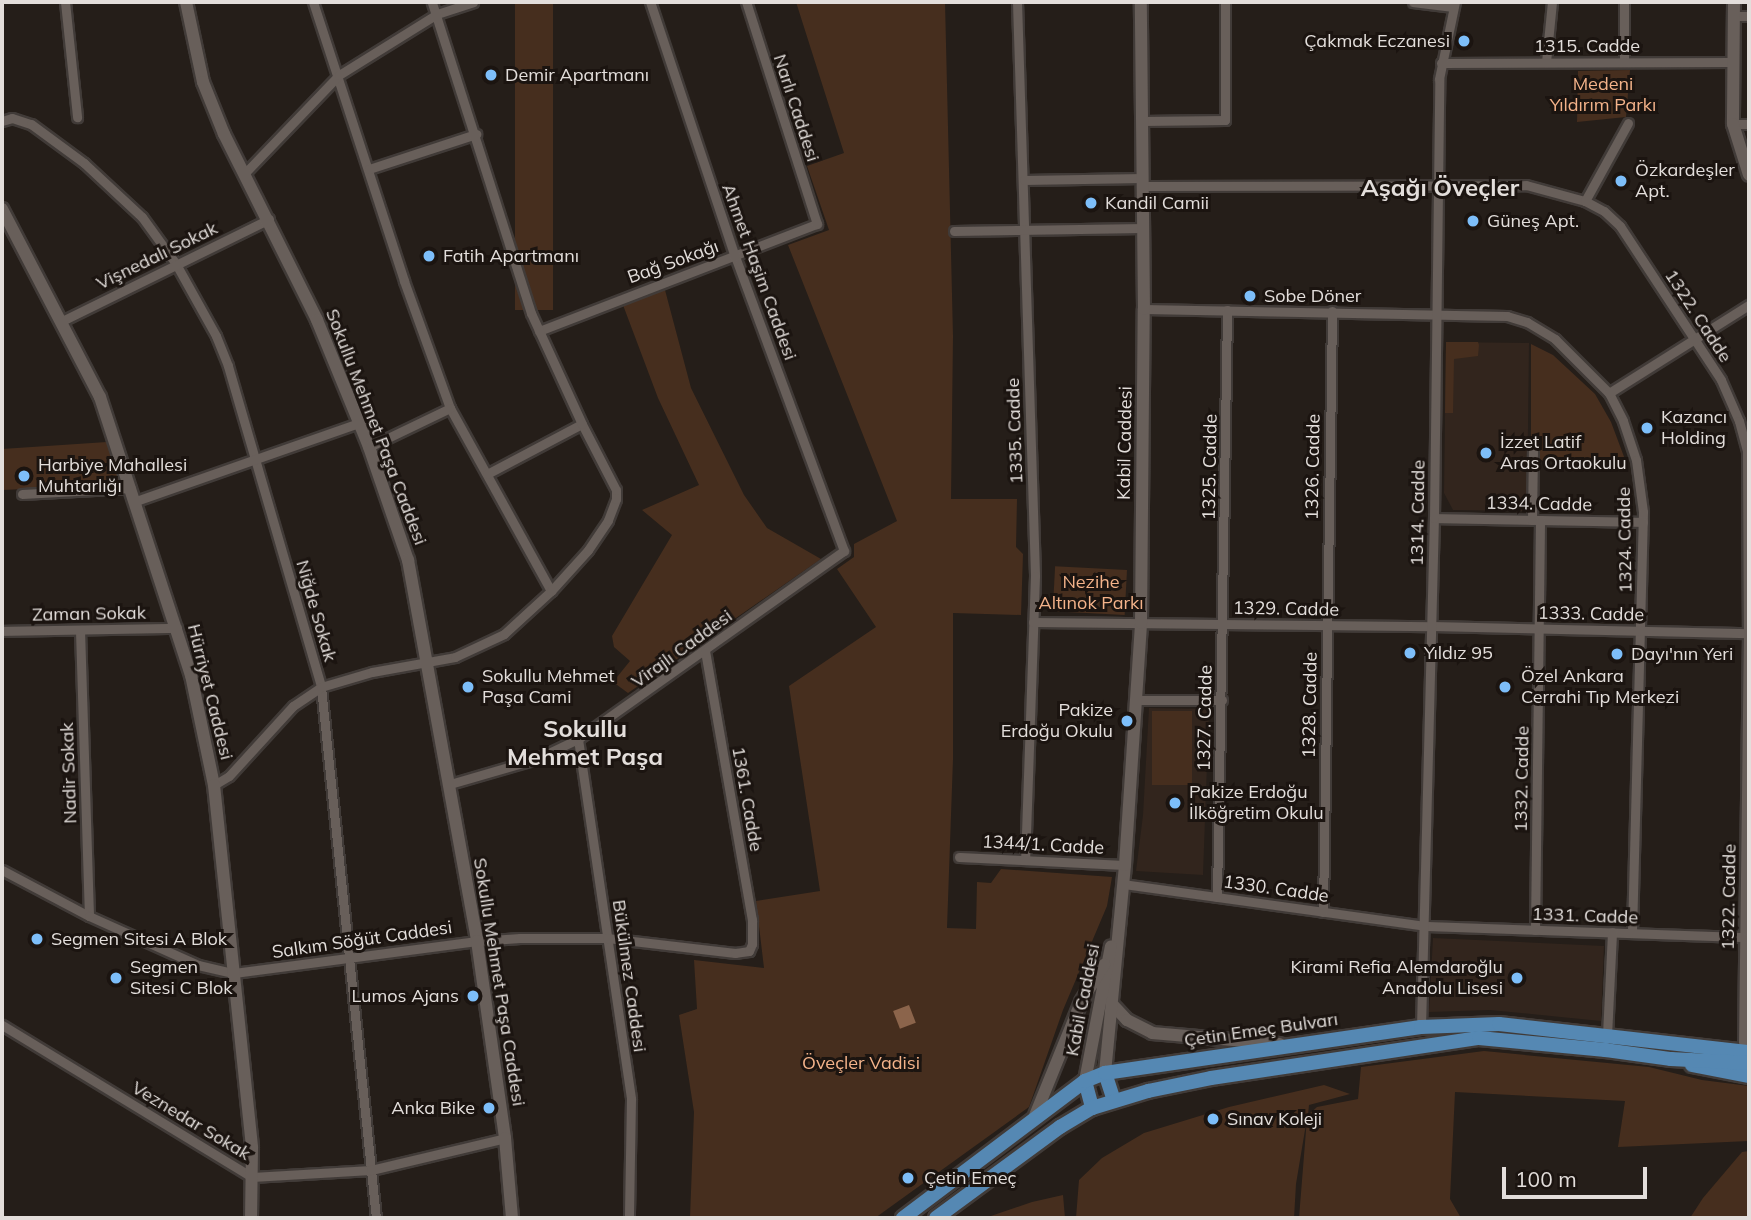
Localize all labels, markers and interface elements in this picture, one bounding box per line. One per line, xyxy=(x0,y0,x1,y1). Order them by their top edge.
place label: Çakmak Eczanesi xyxy=(1304,30,1450,52)
marker: Çakmak Eczanesi xyxy=(1456,33,1472,49)
street label: 1315. Cadde xyxy=(1534,35,1640,57)
street label: Narlı Caddesi xyxy=(769,52,823,164)
place label: Demir Apartmanı xyxy=(505,64,649,86)
marker: Demir Apartmanı xyxy=(483,67,499,83)
park label: Medeni Yıldırım Parkı xyxy=(1550,74,1656,116)
place label: Özkardeşler Apt. xyxy=(1635,160,1735,202)
marker: Özkardeşler Apt. xyxy=(1613,173,1629,189)
district label: Aşağı Öveçler xyxy=(1361,174,1519,202)
street label: Ahmet Haşim Caddesi xyxy=(717,181,801,363)
place label: Kandil Camii xyxy=(1105,192,1209,214)
marker: Kandil Camii xyxy=(1083,195,1099,211)
place label: Güneş Apt. xyxy=(1487,210,1579,232)
marker: Güneş Apt. xyxy=(1465,213,1481,229)
street label: Vişnedalı Sokak xyxy=(93,217,221,295)
street label: Bağ Sokağı xyxy=(625,236,721,288)
place label: Fatih Apartmanı xyxy=(443,245,579,267)
marker: Fatih Apartmanı xyxy=(421,248,437,264)
street label: 1322. Cadde xyxy=(1660,266,1736,366)
place label: Sobe Döner xyxy=(1264,285,1361,307)
marker: Sobe Döner xyxy=(1242,288,1258,304)
street label: Sokullu Mehmet Paşa Caddesi xyxy=(321,306,431,548)
street label: 1335. Cadde xyxy=(1002,378,1028,484)
street label: Kabil Caddesi xyxy=(1113,386,1137,500)
place label: Kazancı Holding xyxy=(1661,407,1727,450)
street label: 1325. Cadde xyxy=(1198,414,1222,520)
street label: 1326. Cadde xyxy=(1301,414,1325,520)
marker: Kazancı Holding xyxy=(1639,420,1655,436)
place label: İzzet Latif Aras Ortaokulu xyxy=(1500,432,1627,474)
marker: İzzet Latif Aras Ortaokulu xyxy=(1478,445,1494,461)
place label: Harbiye Mahallesi Muhtarlığı xyxy=(38,455,187,498)
street label: 1314. Cadde xyxy=(1406,460,1430,566)
marker: Harbiye Mahallesi Muhtarlığı xyxy=(16,468,32,484)
street label: 1324. Cadde xyxy=(1613,487,1637,593)
street label: 1334. Cadde xyxy=(1486,492,1592,516)
street label: Niğde Sokak xyxy=(291,558,341,664)
park label: Nezihe Altınok Parkı xyxy=(1038,572,1144,614)
street label: 1329. Cadde xyxy=(1233,597,1339,621)
street label: Zaman Sokak xyxy=(32,602,146,626)
street label: 1333. Cadde xyxy=(1538,602,1644,626)
street label: Virajlı Caddesi xyxy=(627,605,737,693)
street label: Hürriyet Caddesi xyxy=(183,622,237,762)
place label: Yıldız 95 xyxy=(1424,642,1493,664)
place label: Dayı'nın Yeri xyxy=(1631,643,1733,665)
marker: Yıldız 95 xyxy=(1402,645,1418,661)
marker: Dayı'nın Yeri xyxy=(1609,646,1625,662)
street label: 1328. Cadde xyxy=(1298,652,1322,758)
street label: 1327. Cadde xyxy=(1193,665,1217,771)
place label: Sokullu Mehmet Paşa Cami xyxy=(482,666,614,708)
place label: Özel Ankara Cerrahi Tıp Merkezi xyxy=(1521,666,1679,708)
marker: Özel Ankara Cerrahi Tıp Merkezi xyxy=(1495,677,1515,697)
marker: Sokullu Mehmet Paşa Cami xyxy=(460,679,476,695)
place label: Pakize Erdoğu Okulu xyxy=(1001,700,1113,742)
marker: Pakize Erdoğu Okulu xyxy=(1119,713,1135,729)
district label: Sokullu Mehmet Paşa xyxy=(507,715,663,771)
street label: Nadir Sokak xyxy=(56,722,82,824)
street label: 1332. Cadde xyxy=(1510,726,1534,832)
street label: 1361. Cadde xyxy=(727,745,767,853)
place label: Pakize Erdoğu İlköğretim Okulu xyxy=(1189,782,1324,824)
marker: Pakize Erdoğu İlköğretim Okulu xyxy=(1167,795,1183,811)
street label: 1344/1. Cadde xyxy=(981,831,1105,859)
street label: 1322. Cadde xyxy=(1717,844,1741,950)
street label: Sokullu Mehmet Paşa Caddesi xyxy=(469,856,529,1108)
street label: 1330. Cadde xyxy=(1222,871,1330,907)
street label: Bükülmez Caddesi xyxy=(608,898,650,1054)
street label: 1331. Cadde xyxy=(1532,903,1638,929)
street label: Salkım Söğüt Caddesi xyxy=(271,917,453,963)
place label: Segmen Sitesi A Blok xyxy=(51,928,227,950)
marker: Segmen Sitesi A Blok xyxy=(29,931,45,947)
street label: Kabil Caddesi xyxy=(1062,942,1104,1058)
place label: Segmen Sitesi C Blok xyxy=(130,957,232,1000)
place label: Kirami Refia Alemdaroğlu Anadolu Lisesi xyxy=(1290,957,1503,1000)
marker: Segmen Sitesi C Blok xyxy=(108,970,124,986)
marker: Kirami Refia Alemdaroğlu Anadolu Lisesi xyxy=(1509,970,1525,986)
place label: Lumos Ajans xyxy=(351,985,459,1007)
marker: Lumos Ajans xyxy=(465,988,481,1004)
street label: Çetin Emeç Bulvarı xyxy=(1183,1009,1339,1051)
park label: Öveçler Vadisi xyxy=(802,1052,920,1074)
street label: Veznedar Sokak xyxy=(128,1077,254,1165)
place label: Anka Bike xyxy=(391,1097,475,1119)
marker: Anka Bike xyxy=(481,1100,497,1116)
place label: Sınav Koleji xyxy=(1227,1108,1322,1130)
marker: Sınav Koleji xyxy=(1205,1111,1221,1127)
scale bar xyxy=(1506,1154,1651,1198)
text: 100 m xyxy=(1515,1166,1577,1192)
place label: Çetin Emeç xyxy=(924,1167,1016,1189)
marker: Çetin Emeç xyxy=(898,1168,918,1188)

